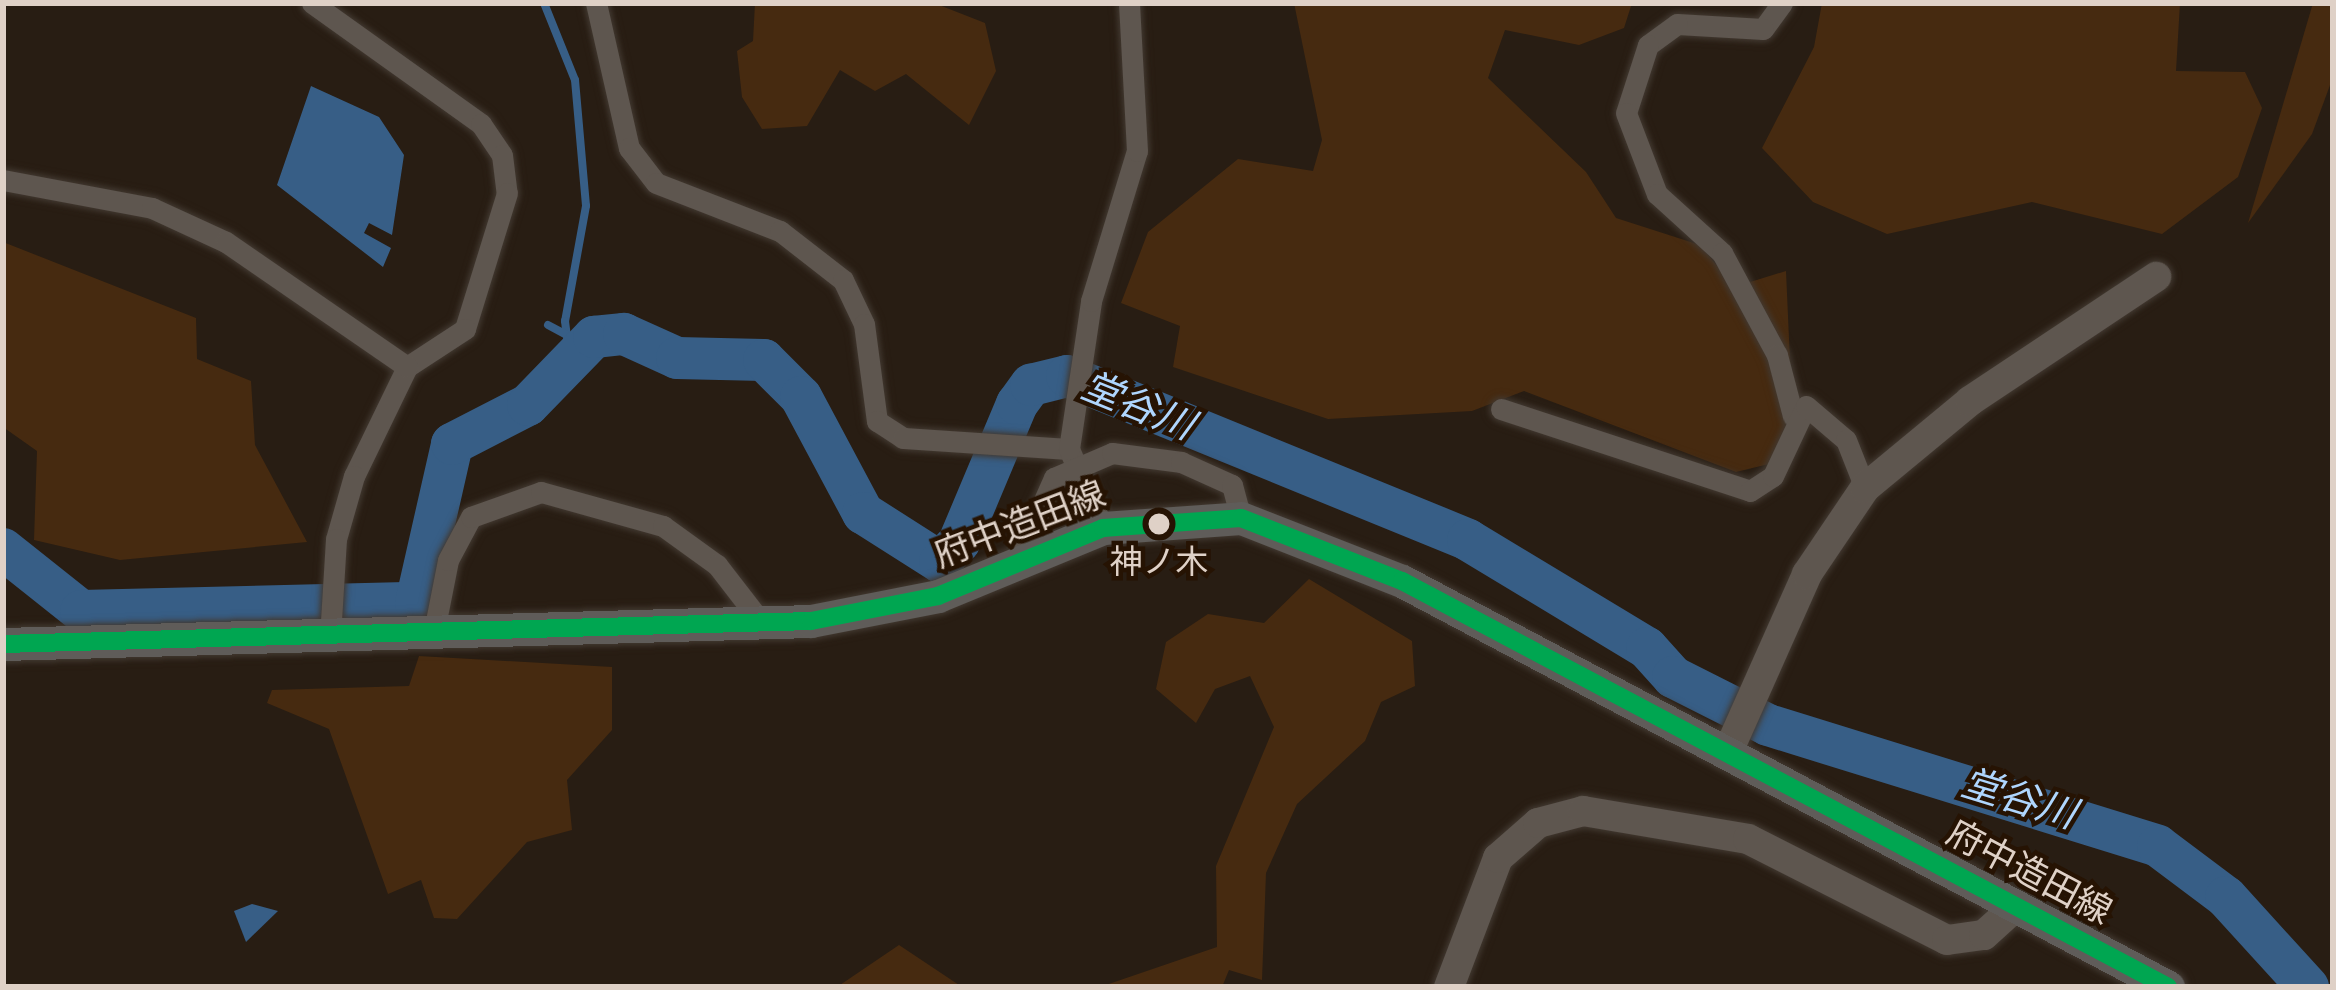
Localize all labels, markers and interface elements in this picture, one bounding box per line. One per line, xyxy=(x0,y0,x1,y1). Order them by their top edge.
water label: 堂谷川 xyxy=(1075,361,1201,449)
street label: 府中造田線 xyxy=(927,471,1111,575)
marker: 神ノ木 xyxy=(1148,513,1170,535)
place label: 神ノ木 xyxy=(1110,541,1208,581)
water label: 堂谷川 xyxy=(1956,759,2082,837)
street label: 府中造田線 xyxy=(1940,810,2120,932)

